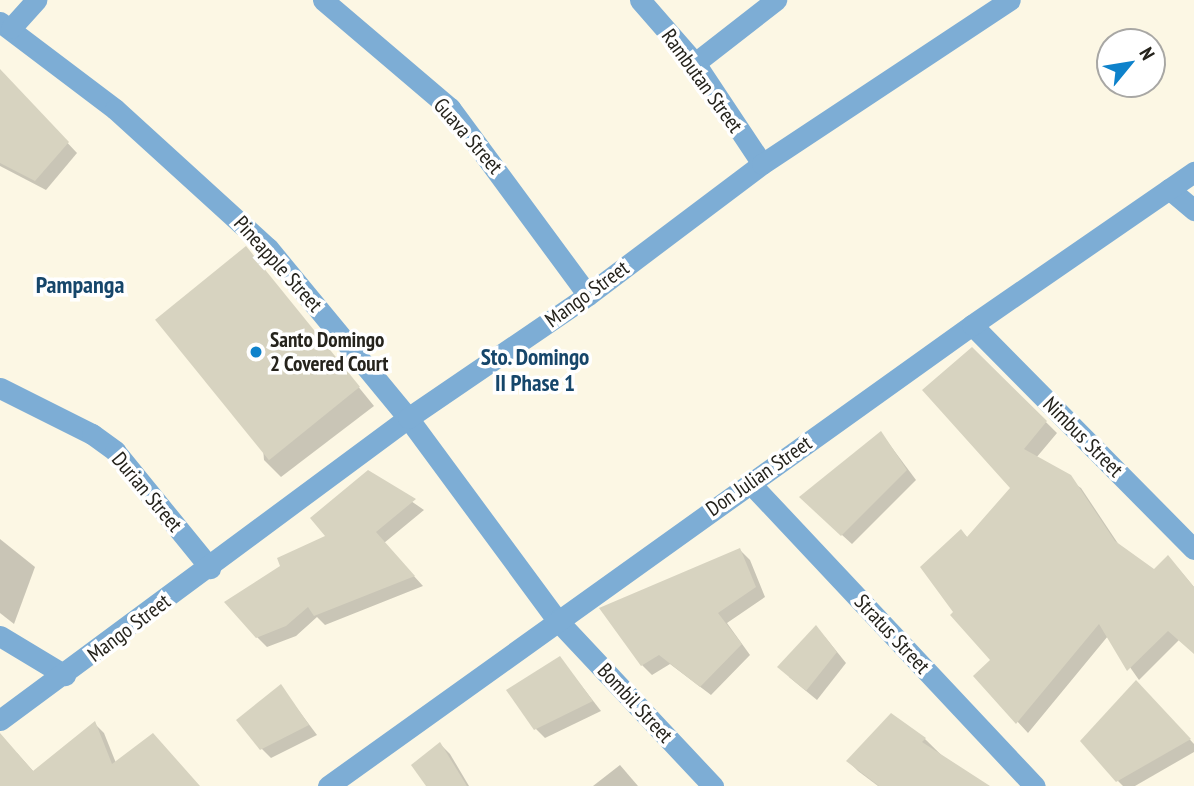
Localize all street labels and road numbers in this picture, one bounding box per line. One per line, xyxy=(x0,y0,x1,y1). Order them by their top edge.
street label: Rambutan Street xyxy=(656,24,748,138)
street label: Guava Street xyxy=(428,93,508,179)
street label: Pineapple Street xyxy=(228,211,328,317)
street label: Mango Street xyxy=(540,255,634,333)
street label: Nimbus Street xyxy=(1038,392,1128,482)
street label: Don Julian Street xyxy=(701,430,817,522)
street label: Durian Street xyxy=(106,447,188,537)
street label: Mango Street xyxy=(83,589,175,667)
street label: Stratus Street xyxy=(849,589,935,679)
street label: Bombil Street xyxy=(592,658,678,748)

